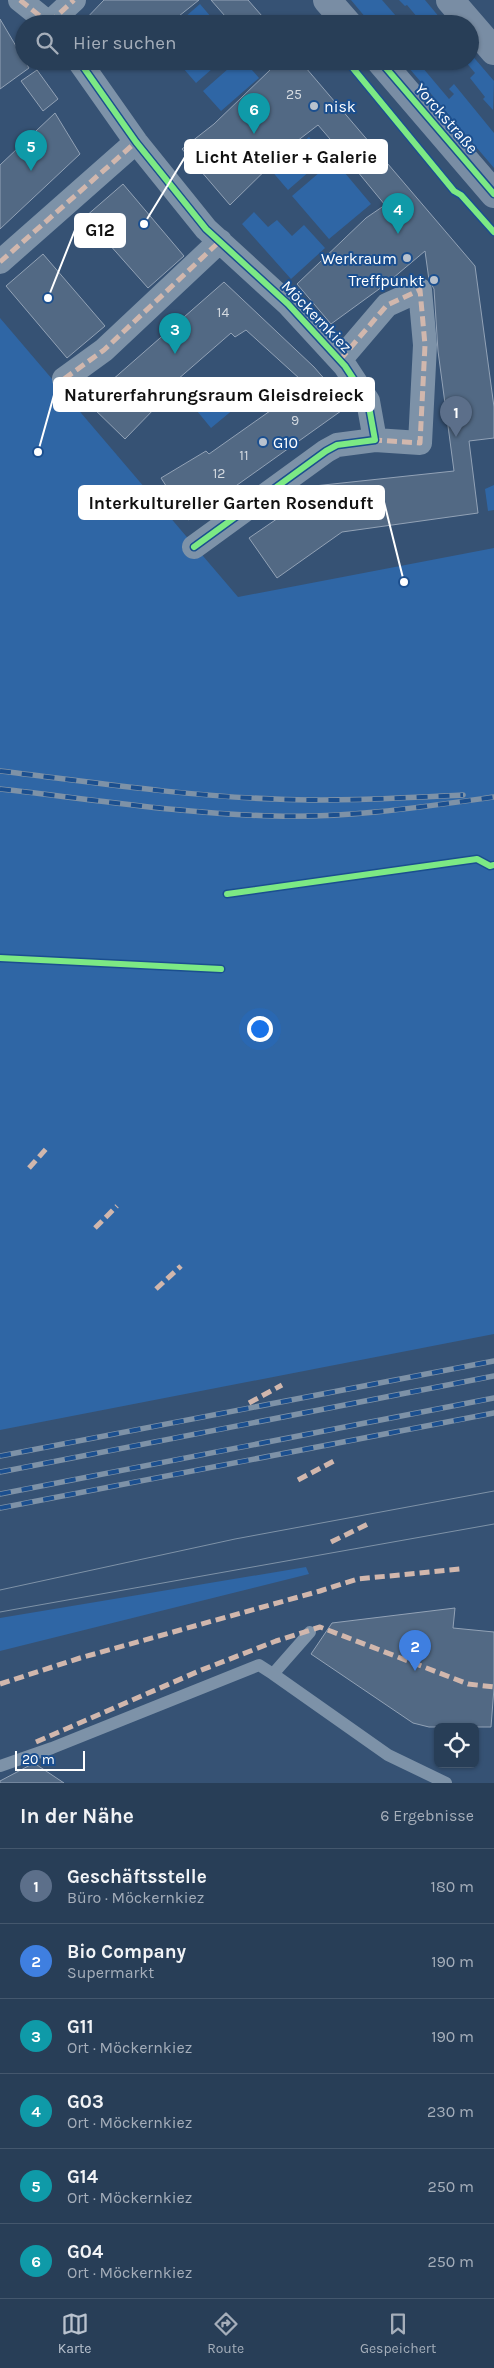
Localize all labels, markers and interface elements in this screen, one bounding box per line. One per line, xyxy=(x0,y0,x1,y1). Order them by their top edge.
search box xyxy=(15,15,479,70)
icon: search xyxy=(33,29,61,57)
text: Hier suchen xyxy=(73,32,176,54)
street label: Yorckstraße xyxy=(411,79,482,157)
house number: 25 xyxy=(286,86,302,103)
pin: 6 xyxy=(238,93,270,134)
place label: nisk xyxy=(324,97,356,116)
marker: nisk xyxy=(308,100,320,112)
pin: 5 xyxy=(15,130,47,171)
callout: Licht Atelier + Galerie xyxy=(185,140,387,173)
text: Licht Atelier + Galerie xyxy=(195,146,377,168)
pin: 4 xyxy=(382,193,414,234)
callout: G12 xyxy=(75,214,125,247)
text: G12 xyxy=(85,219,115,241)
place label: Werkraum xyxy=(321,249,397,268)
marker: Werkraum xyxy=(401,252,413,264)
place label: Treffpunkt xyxy=(348,271,424,290)
marker: Treffpunkt xyxy=(428,274,440,286)
street label: Möckernkiez xyxy=(278,276,356,356)
house number: 14 xyxy=(217,304,229,321)
pin: 3 xyxy=(159,313,191,354)
callout: Naturerfahrungsraum Gleisdreieck xyxy=(54,378,374,411)
text: Naturerfahrungsraum Gleisdreieck xyxy=(64,384,364,406)
pin: 1 xyxy=(440,396,472,437)
house number: 9 xyxy=(291,412,299,429)
place label: G10 xyxy=(273,433,298,452)
marker: G10 xyxy=(257,436,269,448)
house number: 11 xyxy=(239,447,249,464)
house number: 12 xyxy=(213,465,225,482)
callout: Interkultureller Garten Rosenduft xyxy=(79,486,384,519)
text: Interkultureller Garten Rosenduft xyxy=(88,492,374,514)
your location xyxy=(247,1016,273,1042)
pin: 2 xyxy=(399,1630,431,1671)
map controls xyxy=(434,1723,479,1768)
button: locate xyxy=(434,1723,479,1768)
scale bar xyxy=(15,1748,85,1771)
text: 20 m xyxy=(22,1751,55,1768)
text: In der Nähe xyxy=(20,1804,134,1828)
text: 6 Ergebnisse xyxy=(380,1806,474,1825)
text: Geschäftsstelle xyxy=(67,1866,207,1888)
text: 1 xyxy=(33,1877,39,1896)
text: 180 m xyxy=(431,1877,474,1896)
text: Büro · Möckernkiez xyxy=(67,1888,204,1907)
text: Bio Company xyxy=(67,1941,186,1963)
text: 2 xyxy=(31,1952,41,1971)
text: 190 m xyxy=(431,1952,474,1971)
text: Supermarkt xyxy=(67,1963,154,1982)
text: G11 xyxy=(67,2016,93,2038)
text: 3 xyxy=(31,2027,41,2046)
text: 190 m xyxy=(431,2027,474,2046)
text: Ort · Möckernkiez xyxy=(67,2038,192,2057)
text: G03 xyxy=(67,2091,104,2113)
text: 4 xyxy=(31,2102,41,2121)
text: 230 m xyxy=(427,2102,474,2121)
text: Ort · Möckernkiez xyxy=(67,2113,192,2132)
text: G14 xyxy=(67,2166,98,2188)
text: 5 xyxy=(31,2177,41,2196)
text: 250 m xyxy=(427,2177,474,2196)
text: Ort · Möckernkiez xyxy=(67,2188,192,2207)
text: G04 xyxy=(67,2241,103,2263)
text: 6 xyxy=(31,2252,41,2271)
text: 250 m xyxy=(427,2252,474,2271)
text: Ort · Möckernkiez xyxy=(67,2263,192,2282)
tab: Karte xyxy=(58,2310,92,2357)
tab: Route xyxy=(207,2310,244,2357)
tab: Gespeichert xyxy=(360,2310,436,2357)

